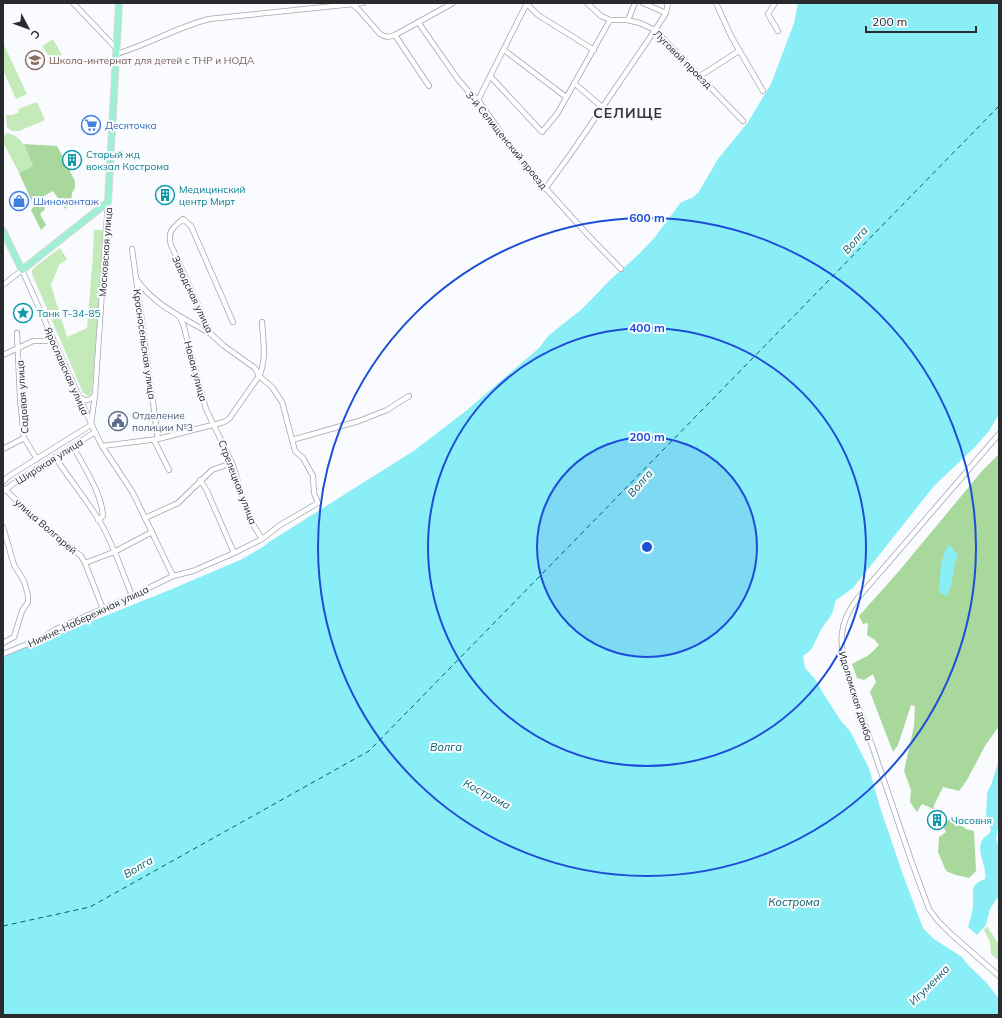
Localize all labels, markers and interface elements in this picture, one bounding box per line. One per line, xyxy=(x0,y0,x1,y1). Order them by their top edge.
north arrow xyxy=(8,8,48,48)
scale bar xyxy=(866,8,976,34)
text: 200 m xyxy=(872,14,907,29)
text: С xyxy=(27,27,43,42)
street label: Луговой проезд xyxy=(651,27,715,91)
school or university icon: Школа-интернат для детей с ТНР и НОДА xyxy=(24,49,46,71)
place label: Школа-интернат для детей с ТНР и НОДА xyxy=(49,54,255,67)
street label: 3-й Селищенский проезд xyxy=(463,89,550,192)
district label: СЕЛИЩЕ xyxy=(593,104,663,122)
supermarket icon: Десяточка xyxy=(80,114,102,136)
place label: Десяточка xyxy=(105,119,157,132)
place label: Старый жд вокзал Кострома xyxy=(86,148,169,173)
building icon: Старый жд вокзал Кострома xyxy=(61,149,83,171)
place label: Медицинский центр Мирт xyxy=(179,183,246,208)
building icon: Медицинский центр Мирт xyxy=(154,184,176,206)
shop icon: Шиномонтаж xyxy=(8,190,30,212)
place label: Шиномонтаж xyxy=(33,195,100,208)
street label: Московская улица xyxy=(96,207,115,297)
text: 600 m xyxy=(629,210,665,225)
water label: Волга xyxy=(839,223,871,257)
street label: Заводская улица xyxy=(169,253,216,335)
street label: Красносельская улица xyxy=(130,288,159,400)
place icon: Танк Т-34-85 xyxy=(12,302,34,324)
place label: Танк Т-34-85 xyxy=(37,307,100,320)
text: 400 m xyxy=(629,320,665,335)
street label: Ярославская улица xyxy=(41,325,92,417)
street label: Новая улица xyxy=(181,339,210,403)
street label: Садовая улица xyxy=(13,360,32,434)
place label: Отделение полиции №3 xyxy=(132,409,193,434)
public building icon: Отделение полиции №3 xyxy=(107,410,129,432)
text: 200 m xyxy=(629,429,665,444)
street label: Широкая улица xyxy=(13,435,86,487)
street label: Стрелецкая улица xyxy=(215,438,260,526)
water label: Волга xyxy=(624,466,656,500)
street label: улица Волгарей xyxy=(12,496,80,557)
centre of rings xyxy=(640,540,654,554)
street label: Нижне-Набережная улица xyxy=(26,583,151,650)
street label: Идоломская дамба xyxy=(836,650,875,743)
water label: Волга xyxy=(430,740,462,754)
water label: Кострома xyxy=(461,776,513,812)
building icon: Часовня xyxy=(926,809,948,831)
place label: Часовня xyxy=(951,814,992,827)
water label: Волга xyxy=(121,853,155,881)
water label: Кострома xyxy=(768,895,820,909)
water label: Игуменка xyxy=(906,962,952,1008)

